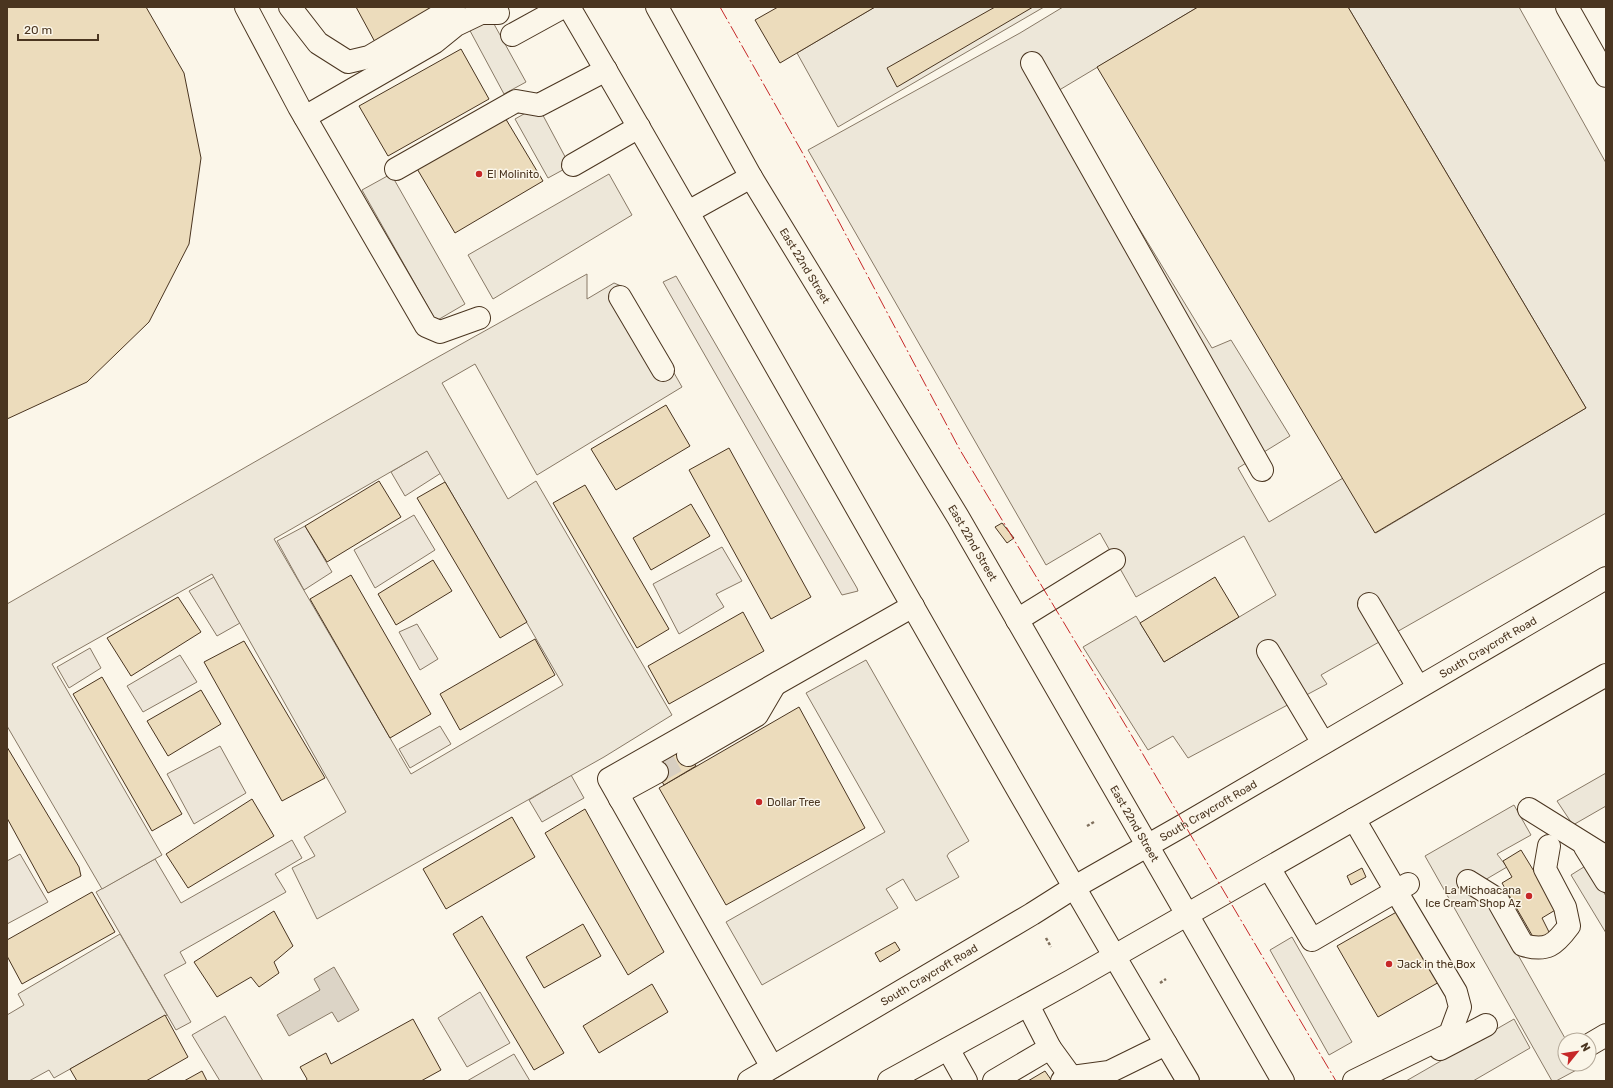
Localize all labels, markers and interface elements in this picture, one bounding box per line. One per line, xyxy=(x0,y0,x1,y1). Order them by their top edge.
scale bar xyxy=(18,16,98,42)
text: 20 m xyxy=(24,23,52,37)
place label: El Molinito xyxy=(487,168,539,181)
marker: El Molinito xyxy=(474,169,484,179)
street label: East 22nd Street xyxy=(777,225,833,306)
street label: East 22nd Street xyxy=(946,502,1000,584)
street label: South Craycroft Road xyxy=(1437,614,1539,681)
street label: South Craycroft Road xyxy=(1157,777,1259,844)
street label: East 22nd Street xyxy=(1107,783,1162,865)
place label: Dollar Tree xyxy=(767,796,821,809)
marker: Dollar Tree xyxy=(754,797,764,807)
place label: La Michoacana Ice Cream Shop Az xyxy=(1425,884,1521,910)
marker: La Michoacana Ice Cream Shop Az xyxy=(1524,891,1534,901)
street label: South Craycroft Road xyxy=(878,941,980,1008)
place label: Jack in the Box xyxy=(1397,958,1475,971)
marker: Jack in the Box xyxy=(1384,959,1394,969)
north arrow xyxy=(1557,1032,1597,1072)
text: N xyxy=(1578,1041,1593,1054)

